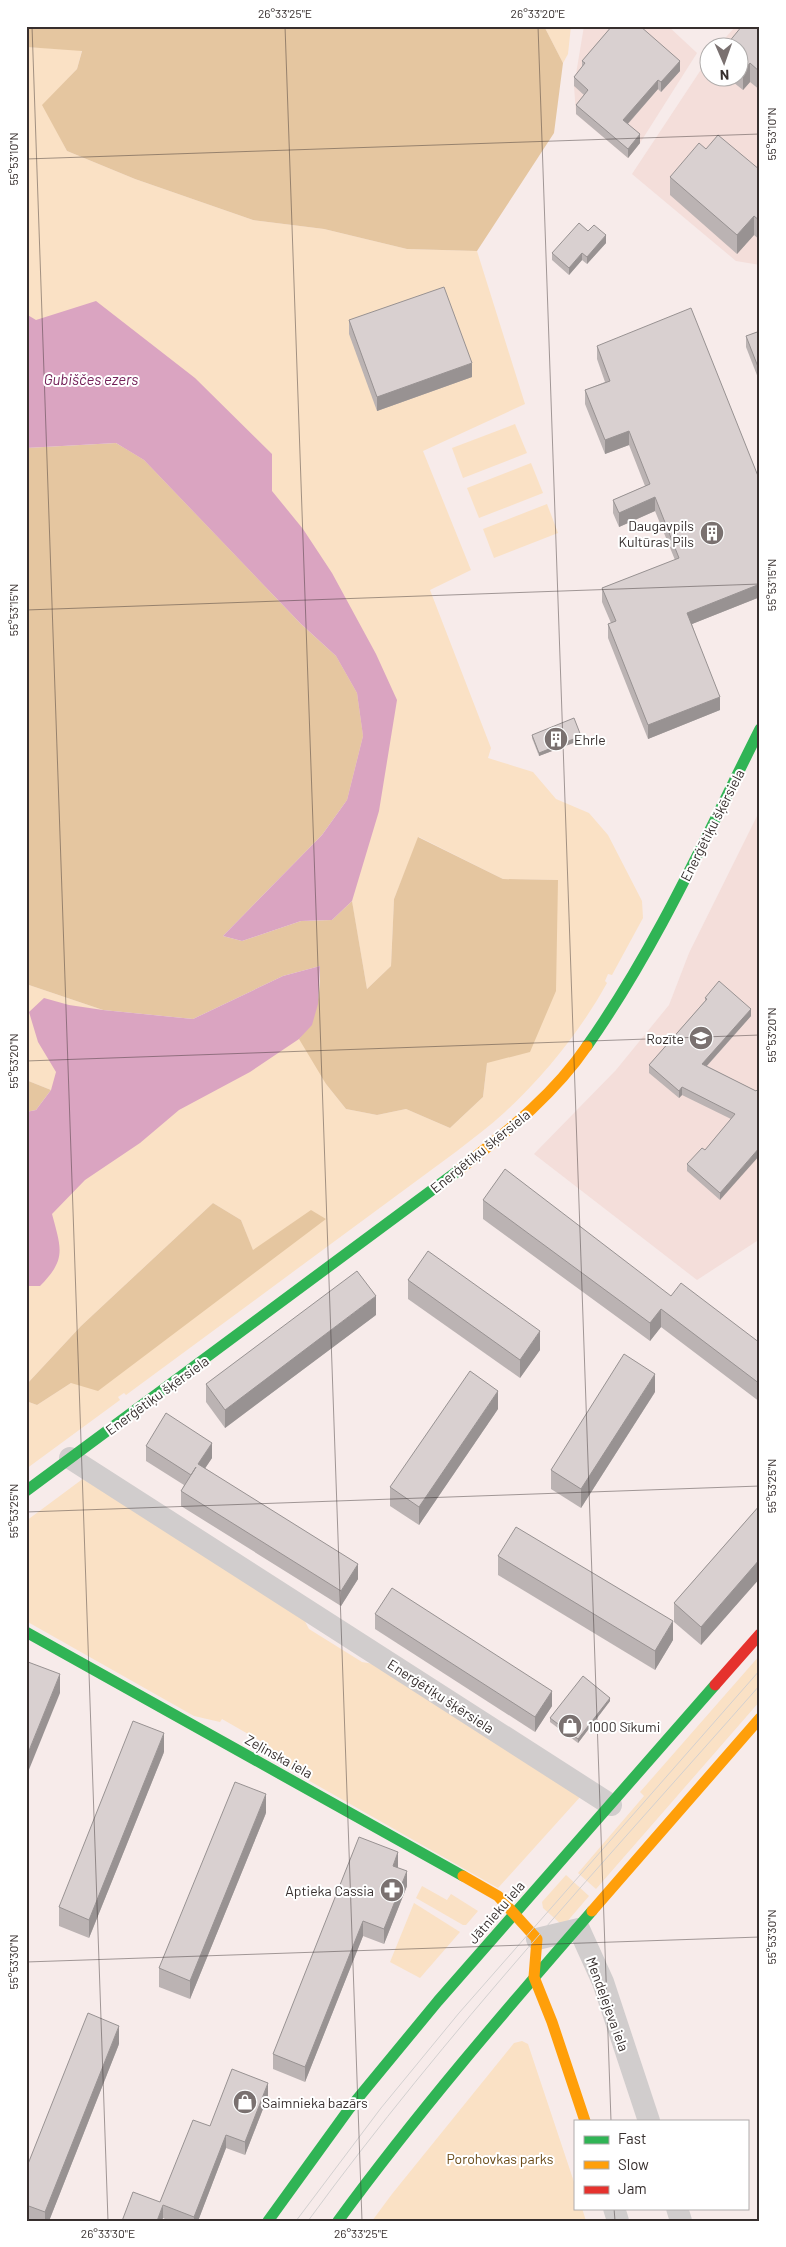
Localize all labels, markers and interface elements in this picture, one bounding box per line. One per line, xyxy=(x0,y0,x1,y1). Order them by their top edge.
text: 26°33'25"E xyxy=(258,6,312,20)
text: 26°33'20"E xyxy=(511,6,565,20)
north arrow xyxy=(698,38,748,88)
text: N xyxy=(720,67,729,84)
text: 55°53'10"N xyxy=(764,107,778,161)
text: 55°53'10"N xyxy=(6,132,20,186)
water label: Gubiščes ezers xyxy=(44,370,138,388)
place label: Daugavpils Kultūras Pils xyxy=(619,517,694,550)
building icon: Daugavpils Kultūras Pils xyxy=(699,520,725,546)
text: 55°53'15"N xyxy=(764,559,778,611)
text: 55°53'15"N xyxy=(6,584,20,636)
building icon: Ehrle xyxy=(543,726,569,752)
place label: Ehrle xyxy=(574,731,606,748)
street label: Enerģētiķu šķērsiela xyxy=(676,766,748,884)
text: 55°53'20"N xyxy=(764,1007,778,1063)
school or university icon: Rozīte xyxy=(688,1025,714,1051)
place label: Rozīte xyxy=(646,1030,684,1047)
text: 55°53'20"N xyxy=(6,1033,20,1089)
street label: Enerģētiķu šķērsiela xyxy=(427,1106,533,1196)
street label: Enerģētiķu šķērsiela xyxy=(102,1352,212,1438)
text: 55°53'25"N xyxy=(764,1459,778,1513)
text: 55°53'25"N xyxy=(6,1484,20,1538)
street label: Enerģētiķu šķērsiela xyxy=(385,1655,497,1737)
shop icon: 1000 Sīkumi xyxy=(557,1713,583,1739)
place label: 1000 Sīkumi xyxy=(588,1718,660,1735)
street label: Zeļinska iela xyxy=(242,1731,316,1781)
pharmacy icon: Aptieka Cassia xyxy=(379,1877,405,1903)
street label: Jātnieku iela xyxy=(464,1877,528,1947)
place label: Aptieka Cassia xyxy=(285,1882,374,1899)
text: 55°53'30"N xyxy=(764,1909,778,1965)
text: 55°53'30"N xyxy=(6,1934,20,1990)
street label: Mendeļejeva iela xyxy=(583,1954,633,2054)
shop icon: Saimnieka bazārs xyxy=(232,2089,258,2115)
place label: Saimnieka bazārs xyxy=(262,2094,368,2111)
legend xyxy=(574,2120,748,2210)
text: Fast xyxy=(618,2129,646,2147)
park label: Porohovkas parks xyxy=(446,2150,554,2167)
text: Slow xyxy=(618,2155,649,2173)
text: Jam xyxy=(618,2179,647,2197)
text: 26°33'30"E xyxy=(81,2226,135,2240)
text: 26°33'25"E xyxy=(334,2226,388,2240)

